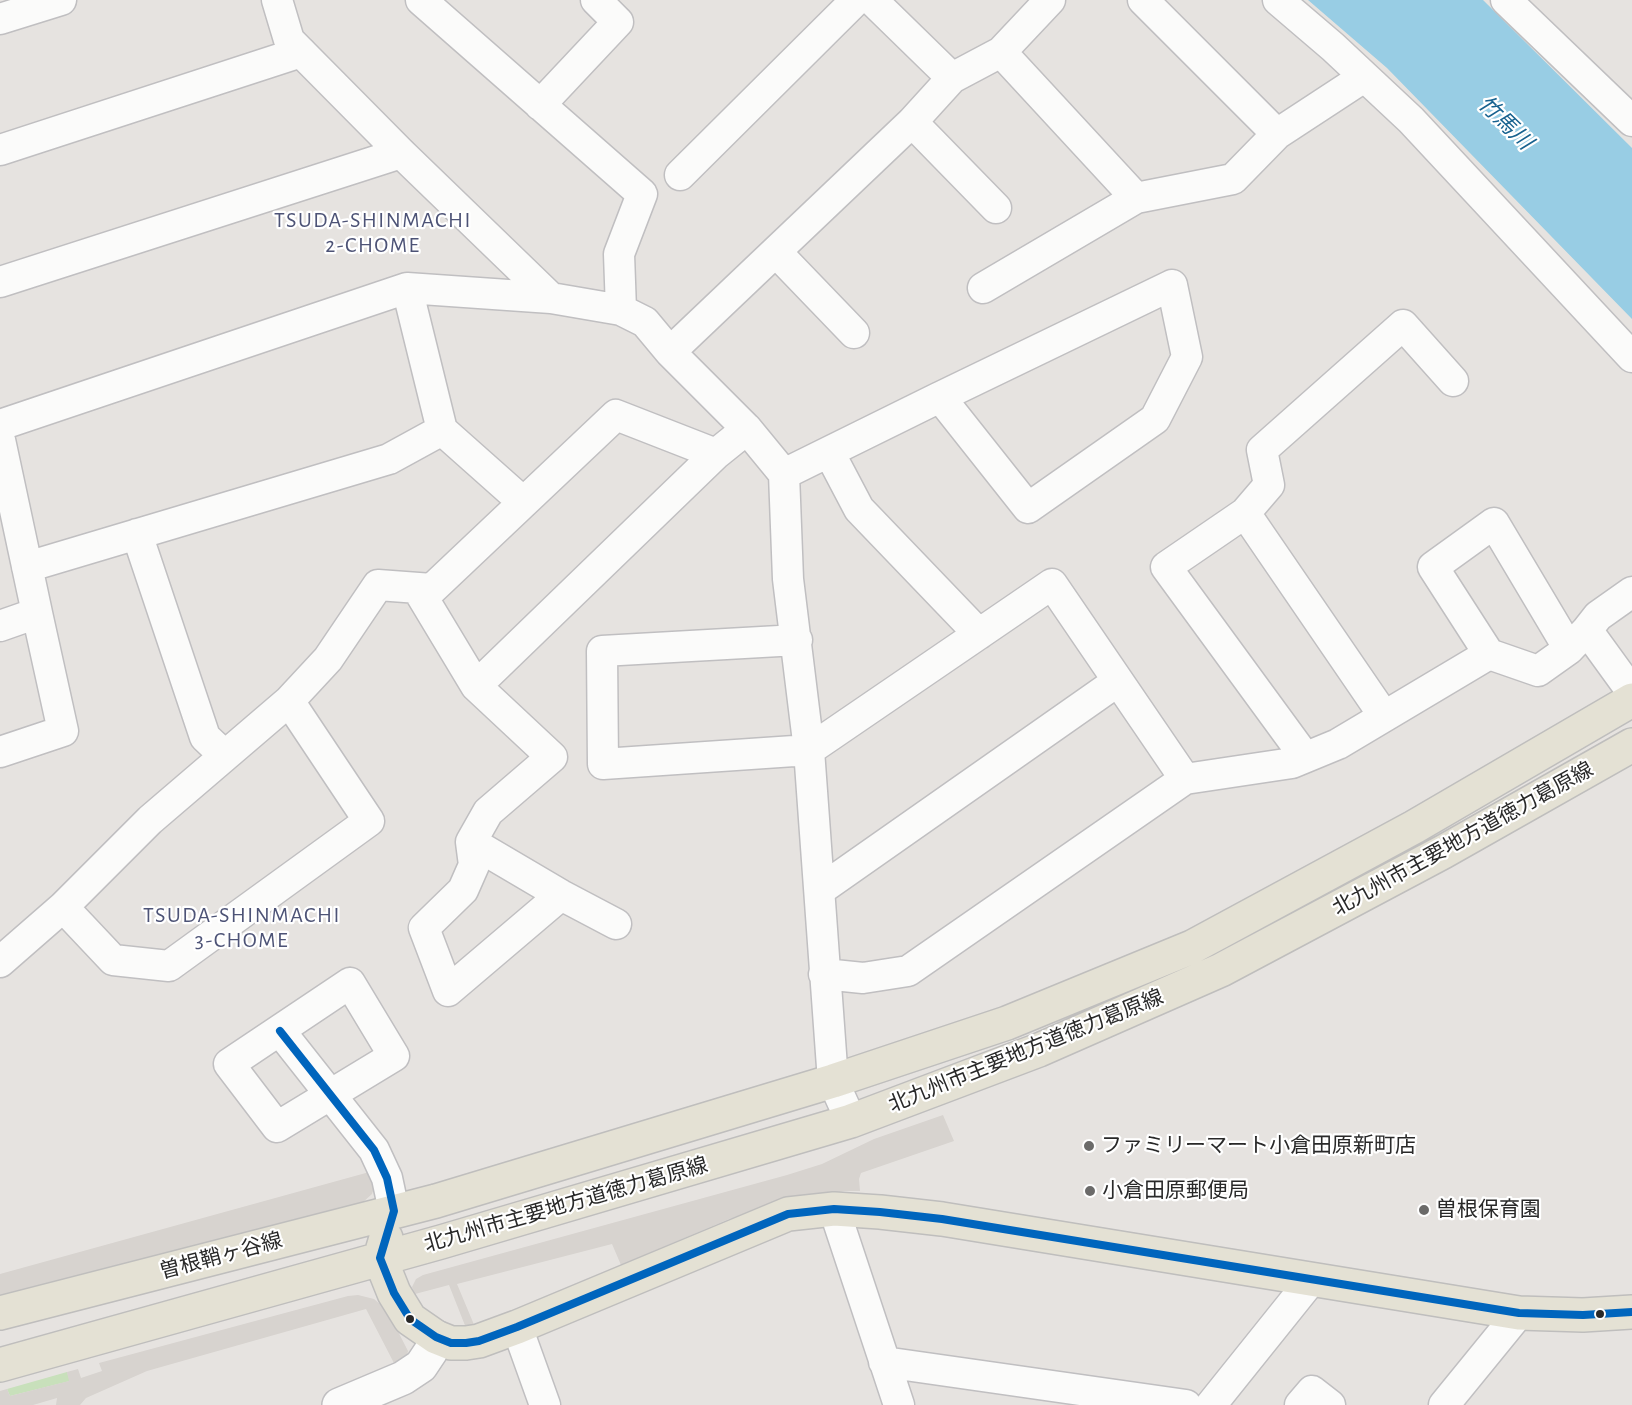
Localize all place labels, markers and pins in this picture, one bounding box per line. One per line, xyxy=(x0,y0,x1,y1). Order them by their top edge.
place label: ファミリーマート小倉田原新町店 xyxy=(1101,1133,1416,1159)
marker: ファミリーマート小倉田原新町店 xyxy=(1082,1139,1096,1153)
place label: 小倉田原郵便局 xyxy=(1102,1178,1249,1204)
marker: 小倉田原郵便局 xyxy=(1083,1184,1097,1198)
place label: 曽根保育園 xyxy=(1436,1197,1541,1223)
marker: 曽根保育園 xyxy=(1417,1203,1431,1217)
unlabelled marker xyxy=(1594,1308,1606,1320)
unlabelled marker xyxy=(404,1313,416,1325)

